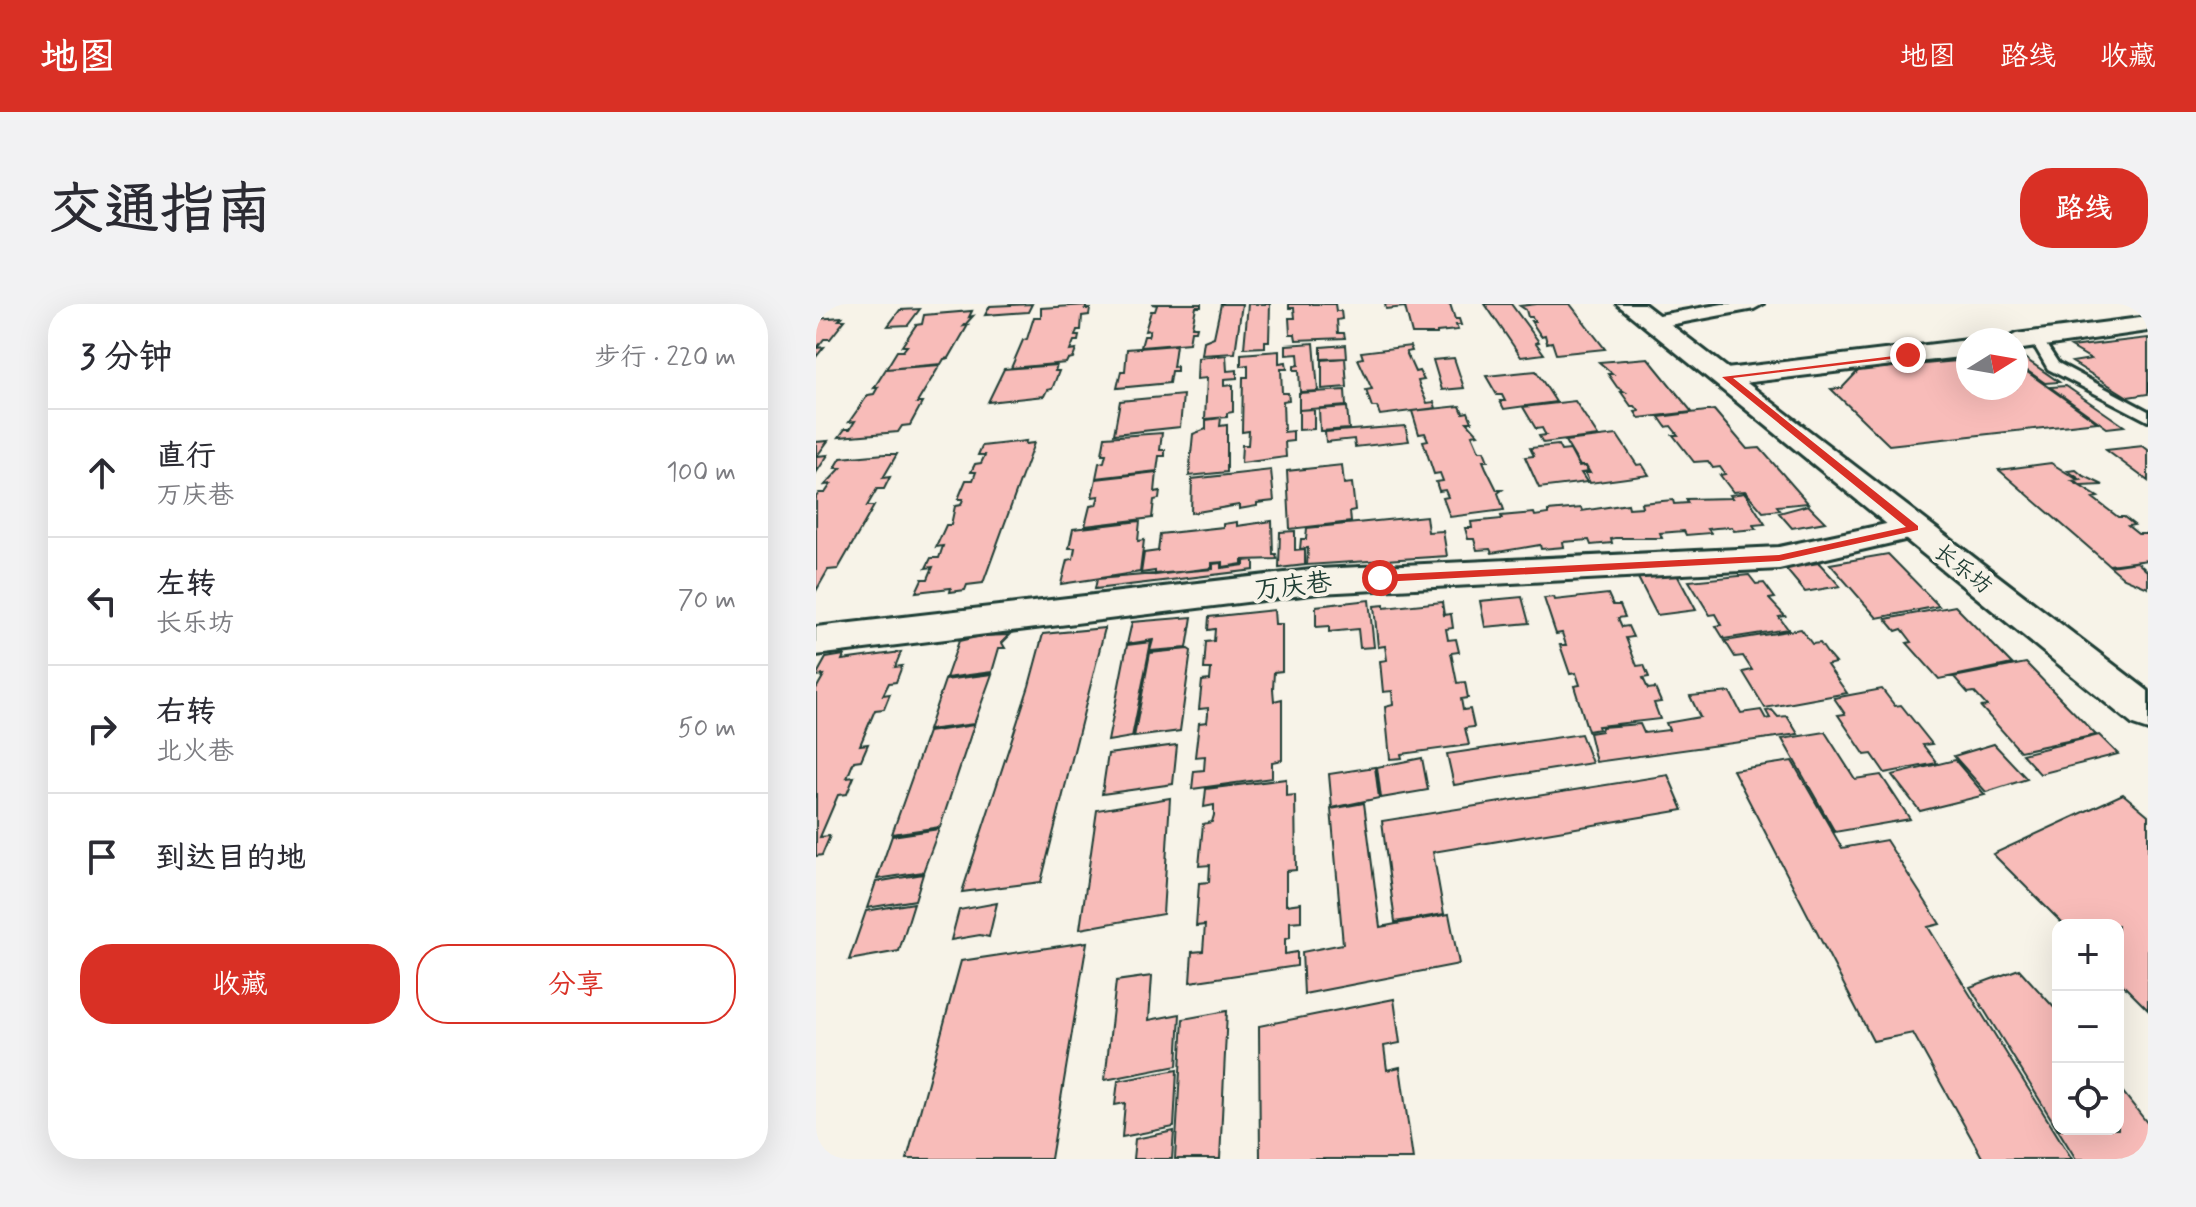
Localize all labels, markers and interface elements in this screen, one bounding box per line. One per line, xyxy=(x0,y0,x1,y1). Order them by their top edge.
text: 地图 xyxy=(40,34,116,83)
text: 地图 xyxy=(1900,39,1956,76)
text: 路线 xyxy=(2000,39,2056,76)
text: 收藏 xyxy=(2100,39,2156,76)
button: 路线 xyxy=(2020,168,2148,248)
text: 交通指南 xyxy=(48,175,272,248)
north arrow xyxy=(1956,328,2028,400)
text: 3 分钟 xyxy=(80,335,173,380)
route end xyxy=(1890,337,1926,373)
text: 步行 · 220 m xyxy=(594,341,736,375)
text: 直行 xyxy=(156,437,216,476)
icon: ahead xyxy=(80,451,124,495)
text: 100 m xyxy=(666,456,736,490)
text: 万庆巷 xyxy=(156,479,234,513)
street label: 长乐坊 xyxy=(1928,538,1997,601)
route start xyxy=(1362,560,1398,596)
text: 左转 xyxy=(156,565,216,604)
street label: 万庆巷 xyxy=(1253,566,1334,608)
icon: left xyxy=(80,579,124,623)
text: 70 m xyxy=(678,584,736,618)
text: 长乐坊 xyxy=(156,607,234,641)
text: 右转 xyxy=(156,693,216,732)
icon: right xyxy=(80,707,124,751)
text: 50 m xyxy=(678,712,736,746)
text: 北火巷 xyxy=(156,735,234,769)
icon: arrive xyxy=(80,835,124,879)
text: 到达目的地 xyxy=(156,839,306,878)
map controls xyxy=(2052,919,2124,1135)
button: + xyxy=(2052,919,2124,991)
button: 收藏 xyxy=(80,944,400,1024)
button: 分享 xyxy=(416,944,736,1024)
button: − xyxy=(2052,991,2124,1063)
button: locate xyxy=(2052,1063,2124,1135)

